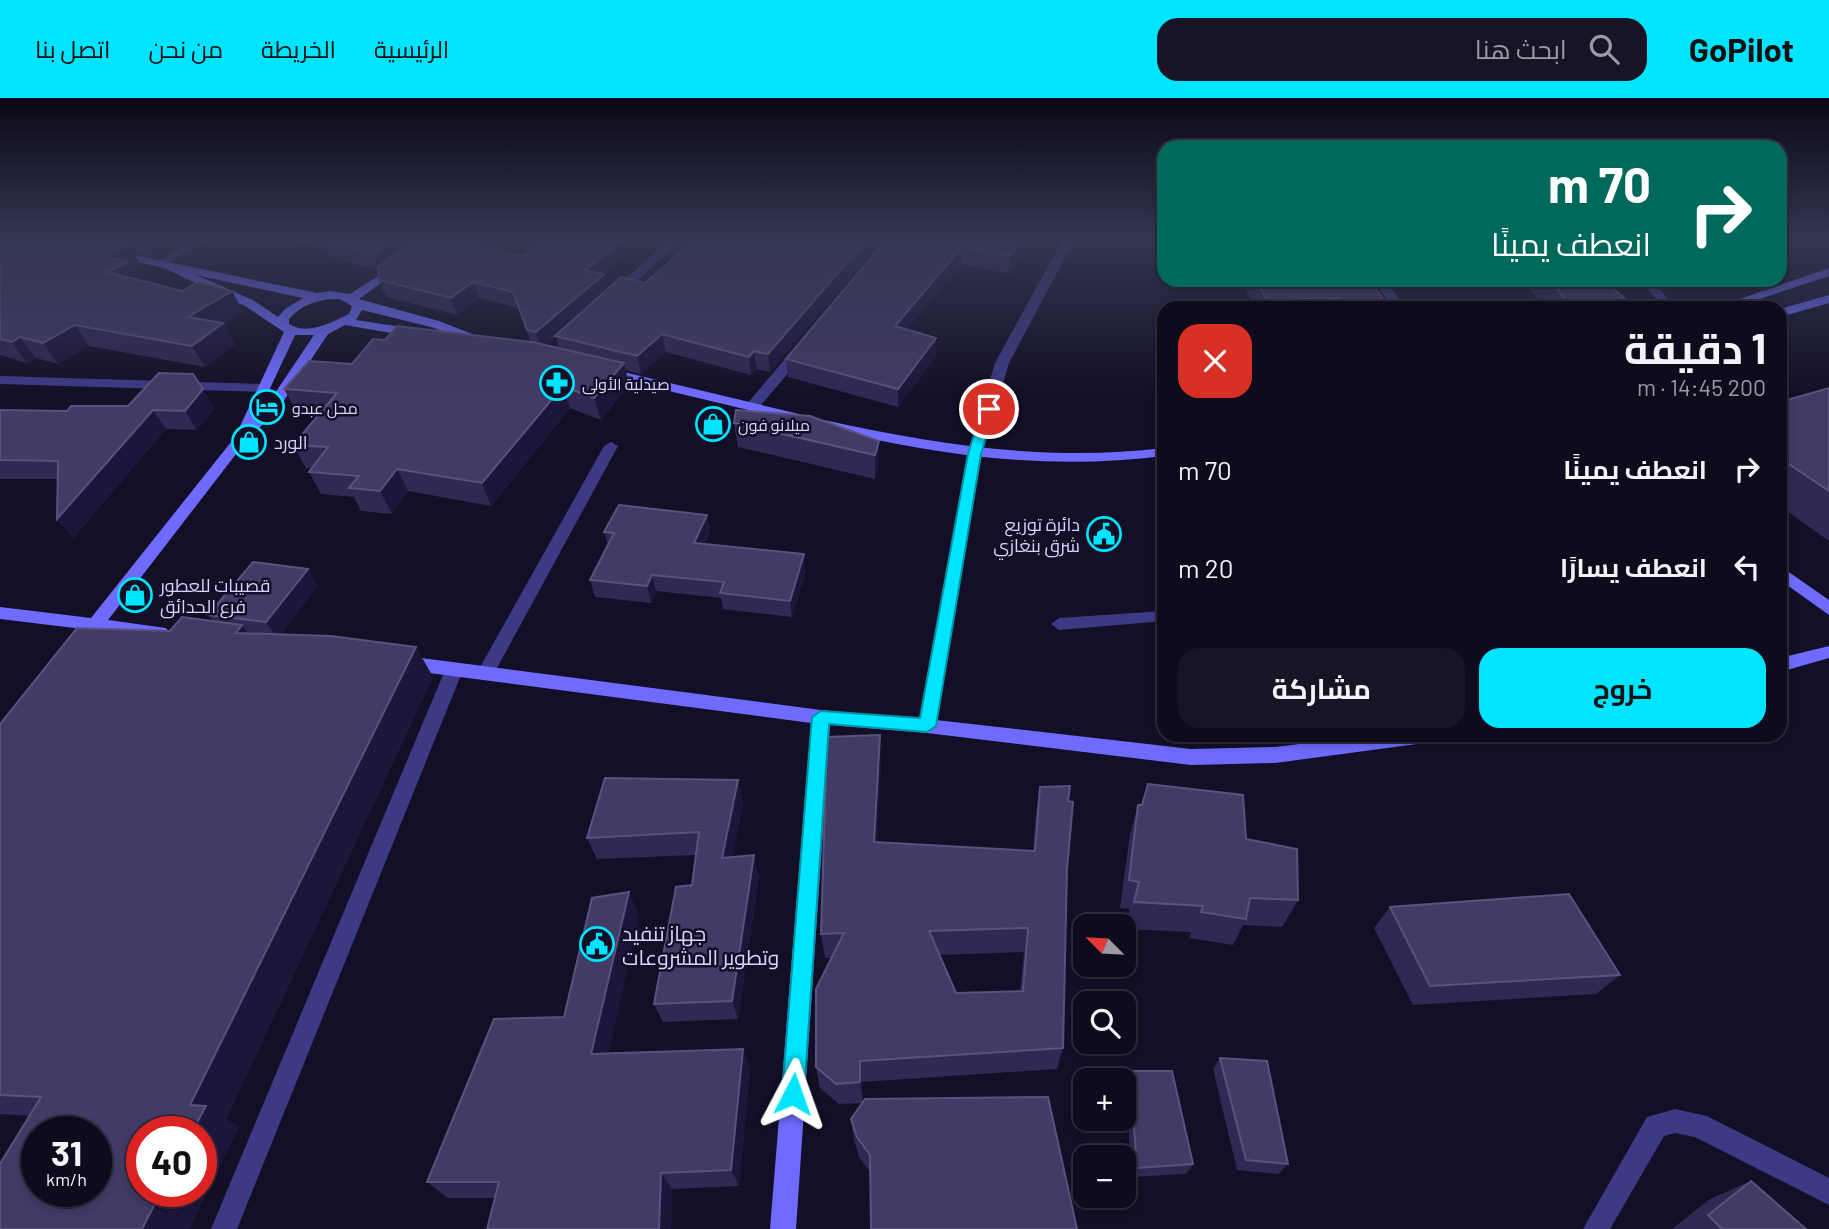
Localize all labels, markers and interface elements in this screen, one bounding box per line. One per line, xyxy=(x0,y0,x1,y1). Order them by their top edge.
search box xyxy=(1157,18,1647,81)
text: GoPilot xyxy=(1689,29,1794,69)
icon: search xyxy=(1585,30,1623,68)
text: ابحث هنا xyxy=(1475,33,1567,64)
text: اتصل بنا xyxy=(35,34,110,63)
text: من نحن xyxy=(148,34,223,63)
text: الخريطة xyxy=(261,34,336,63)
text: الرئيسية xyxy=(374,34,449,63)
text: 70 m xyxy=(1548,154,1651,213)
icon: right xyxy=(1675,168,1766,259)
text: انعطف يمينًا xyxy=(1491,224,1651,262)
text: 1 دقيقة xyxy=(1624,322,1766,372)
button: close xyxy=(1178,324,1252,398)
pharmacy icon: صيدلية الأولى xyxy=(538,364,576,402)
text: 200 m · 14:45 xyxy=(1637,373,1766,401)
place label: صيدلية الأولى xyxy=(582,374,670,395)
pin xyxy=(959,379,1019,439)
hotel icon: محل عبدو xyxy=(248,388,286,426)
icon: arrive xyxy=(970,390,1008,428)
place label: محل عبدو xyxy=(292,398,358,419)
shop icon: ميلانو فون xyxy=(694,405,732,443)
place label: ميلانو فون xyxy=(738,415,810,436)
shop icon: الورد xyxy=(230,423,268,461)
place label: الورد xyxy=(274,431,308,454)
icon: right xyxy=(1728,450,1766,488)
text: انعطف يمينًا xyxy=(1563,453,1707,484)
text: 70 m xyxy=(1178,454,1232,485)
place label: دائرة توزيع شرق بنغازي xyxy=(993,513,1080,560)
public building icon: دائرة توزيع شرق بنغازي xyxy=(1085,515,1123,553)
icon: left xyxy=(1728,548,1766,586)
text: انعطف يسارًا xyxy=(1560,551,1707,582)
text: 20 m xyxy=(1178,552,1233,583)
place label: قصيبات للعطور فرع الحدائق xyxy=(159,574,271,619)
shop icon: قصيبات للعطور فرع الحدائق xyxy=(116,576,154,614)
button: مشاركة xyxy=(1178,648,1465,728)
button: خروج xyxy=(1479,648,1766,728)
north arrow xyxy=(1073,914,1136,976)
map controls xyxy=(1073,914,1136,1208)
place label: جهاز تنفيد وتطوير المشروعات xyxy=(622,920,779,970)
public building icon: جهاز تنفيد وتطوير المشروعات xyxy=(578,925,616,963)
button: search xyxy=(1073,991,1136,1054)
position arrow xyxy=(756,1057,830,1131)
button: + xyxy=(1073,1068,1136,1131)
speed limit sign: 40 xyxy=(126,1116,217,1207)
text: 31 xyxy=(51,1131,82,1173)
button: − xyxy=(1073,1145,1136,1208)
text: km/h xyxy=(46,1168,87,1190)

